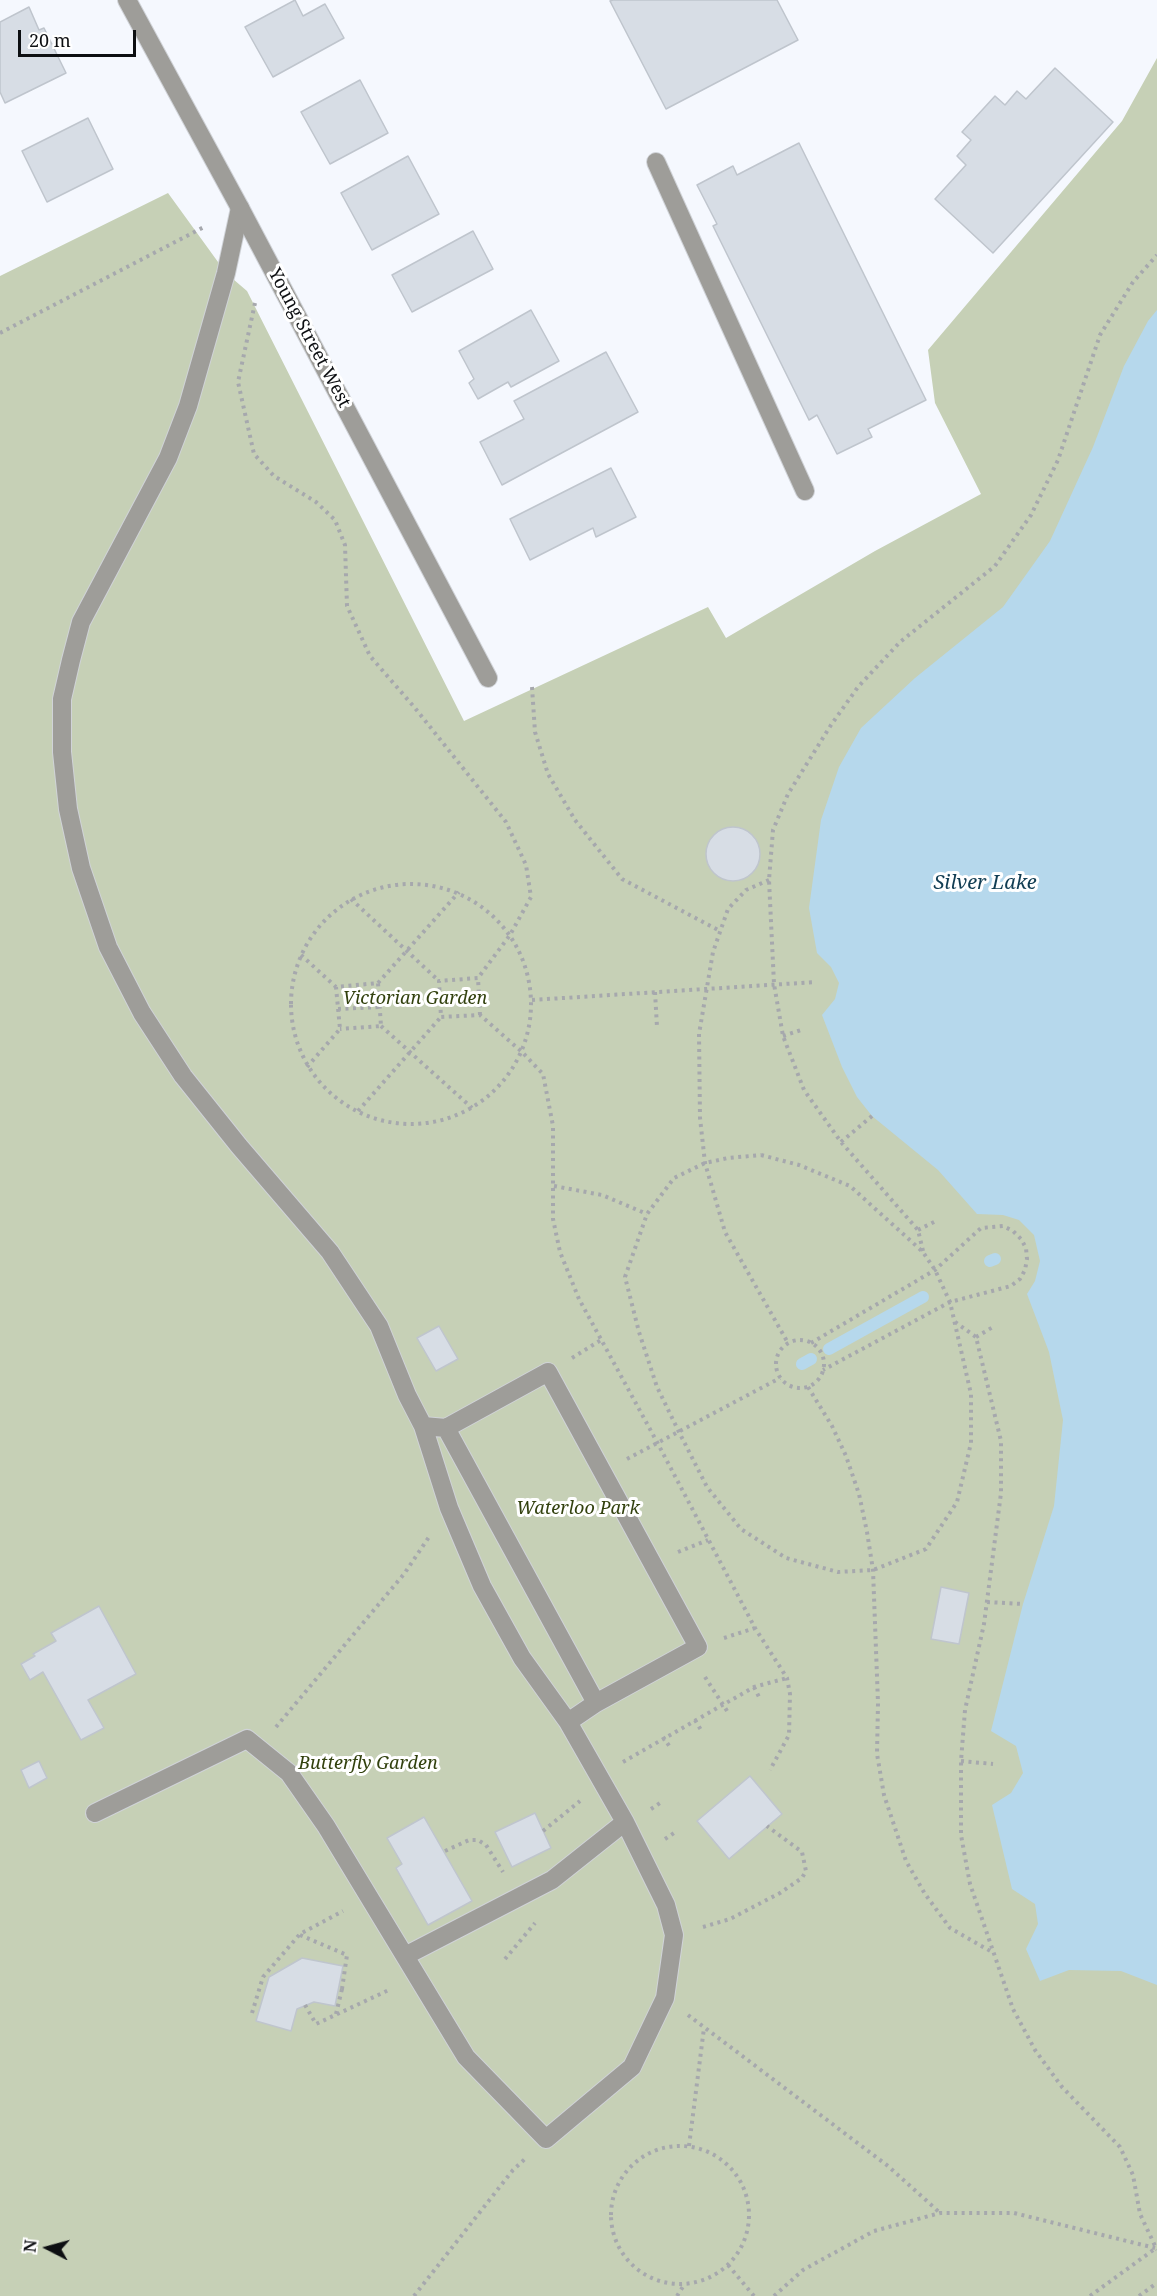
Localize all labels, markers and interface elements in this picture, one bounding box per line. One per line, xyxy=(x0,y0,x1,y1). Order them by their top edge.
scale bar xyxy=(21,18,140,56)
text: 20 m xyxy=(29,28,71,52)
street label: Young Street West xyxy=(263,265,355,411)
water label: Silver Lake xyxy=(933,871,1037,895)
park label: Victorian Garden xyxy=(343,988,487,1010)
park label: Waterloo Park xyxy=(516,1498,640,1520)
park label: Butterfly Garden xyxy=(298,1753,438,1775)
north arrow xyxy=(18,2218,78,2278)
text: N xyxy=(18,2239,42,2254)

